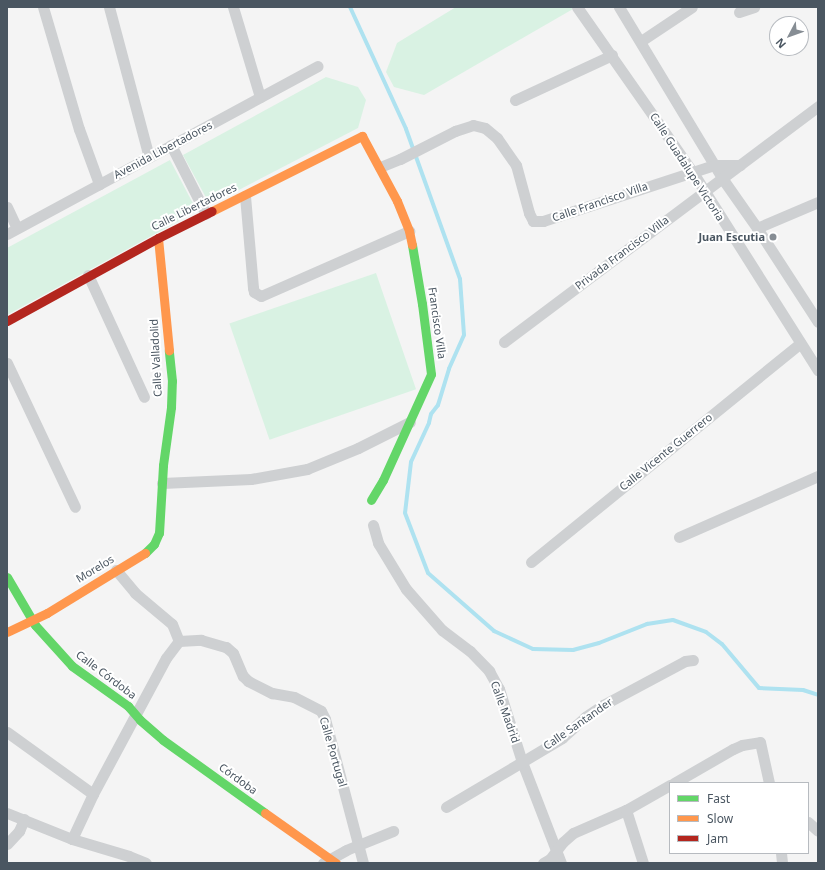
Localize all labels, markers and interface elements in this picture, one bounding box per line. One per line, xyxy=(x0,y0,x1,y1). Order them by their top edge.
north arrow xyxy=(769,16,809,56)
text: N xyxy=(772,35,789,52)
street label: Calle Guadalupe Victoria xyxy=(647,111,727,223)
street label: Avenida Libertadores xyxy=(111,118,215,182)
street label: Calle Francisco Villa xyxy=(550,179,650,225)
street label: Calle Libertadores xyxy=(149,181,239,233)
street label: Privada Francisco Villa xyxy=(572,213,672,293)
place label: Juan Escutia xyxy=(698,230,765,244)
marker: Juan Escutia xyxy=(768,232,778,242)
street label: Francisco Villa xyxy=(425,286,449,360)
street label: Calle Valladolid xyxy=(147,319,165,397)
street label: Calle Vicente Guerrero xyxy=(617,410,715,494)
street label: Morelos xyxy=(74,553,116,585)
street label: Calle Córdoba xyxy=(73,648,139,702)
street label: Calle Madrid xyxy=(488,679,522,745)
street label: Calle Santander xyxy=(541,695,615,753)
street label: Calle Portugal xyxy=(317,715,349,789)
street label: Córdoba xyxy=(216,761,260,797)
legend xyxy=(669,782,809,854)
text: Fast xyxy=(707,790,730,807)
text: Slow xyxy=(707,810,733,827)
text: Jam xyxy=(707,830,728,847)

